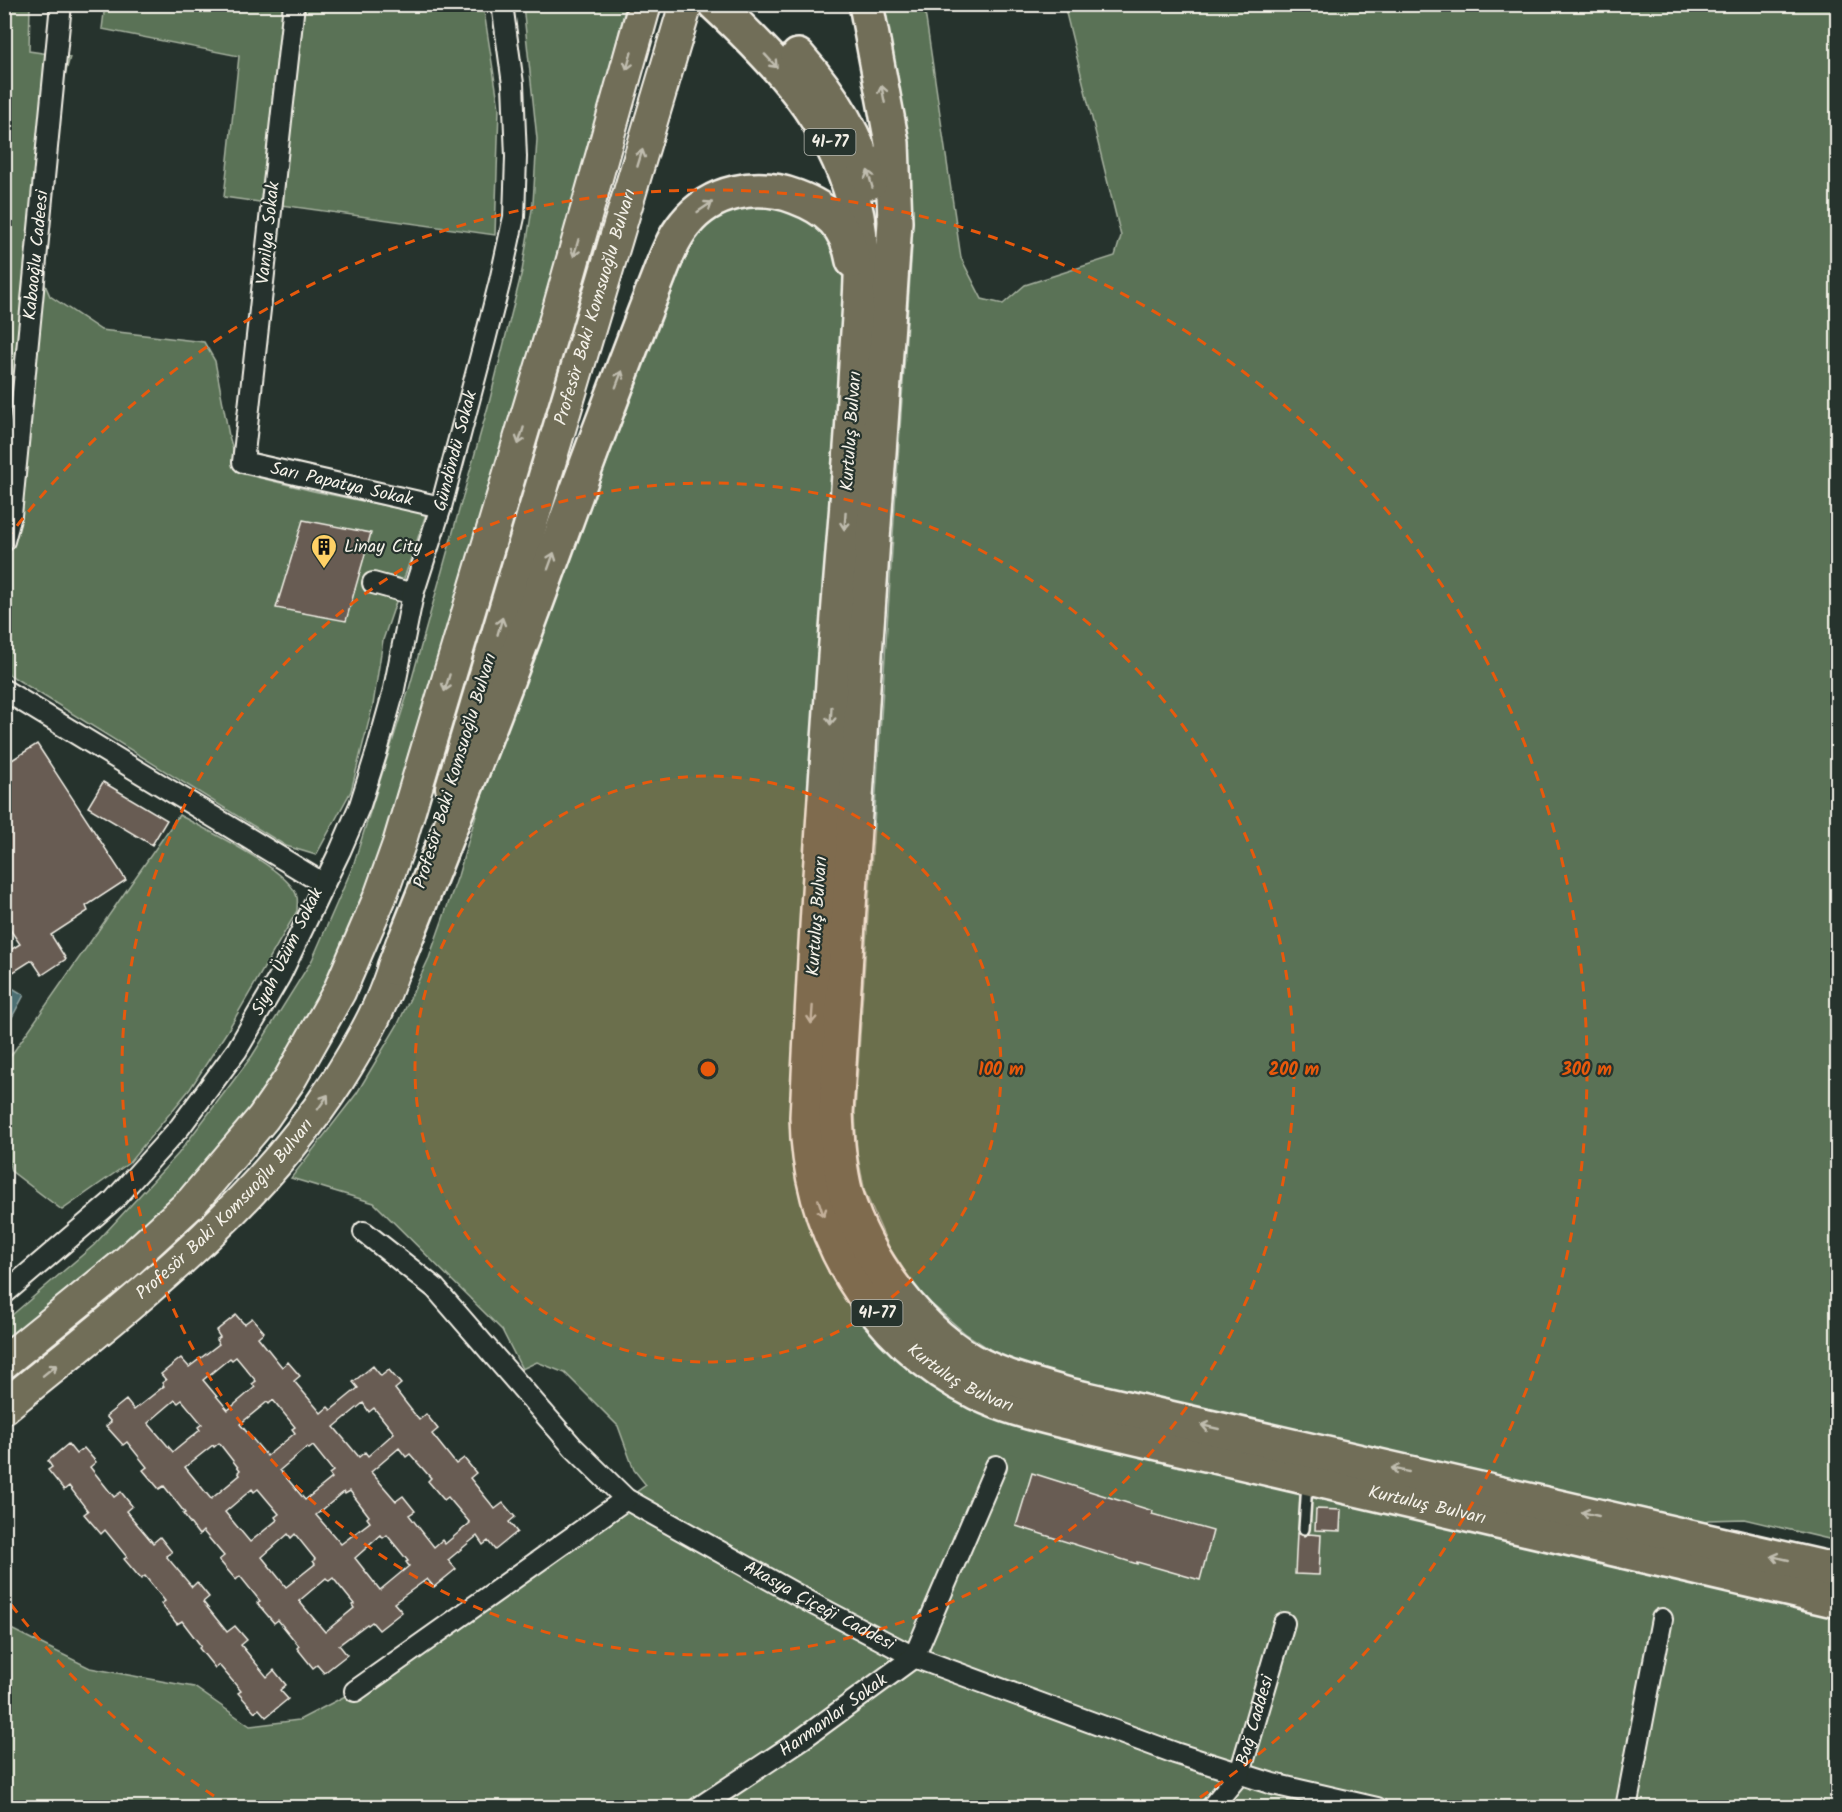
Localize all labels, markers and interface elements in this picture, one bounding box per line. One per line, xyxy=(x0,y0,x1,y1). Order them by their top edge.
one-way arrow xyxy=(623,51,634,70)
one-way arrow xyxy=(764,53,778,68)
one-way arrow xyxy=(877,85,888,105)
road number: 41-77 xyxy=(804,129,856,155)
one-way arrow xyxy=(635,149,646,168)
one-way arrow xyxy=(864,170,875,189)
street label: Vanilya Sokak xyxy=(249,179,289,286)
street label: Profesör Baki Komsuoğlu Bulvarı xyxy=(547,185,645,429)
street label: Kabaoğlu Cadeesi xyxy=(16,188,57,321)
one-way arrow xyxy=(696,200,713,212)
one-way arrow xyxy=(570,239,581,258)
one-way arrow xyxy=(615,370,626,388)
street label: Kurtuluş Bulvarı xyxy=(833,370,871,492)
street label: Gündöndü Sokak xyxy=(426,387,486,515)
one-way arrow xyxy=(515,426,526,445)
street label: Sarı Papatya Sokak xyxy=(268,454,416,515)
one-way arrow xyxy=(840,511,851,531)
building icon: Linay City xyxy=(309,532,339,570)
place label: Linay City xyxy=(344,533,423,562)
one-way arrow xyxy=(547,552,558,571)
one-way arrow xyxy=(495,617,506,636)
street label: Profesör Baki Komsuoğlu Bulvarı xyxy=(406,650,506,892)
one-way arrow xyxy=(441,673,452,692)
one-way arrow xyxy=(825,705,836,725)
street label: Kurtuluş Bulvarı xyxy=(799,855,837,977)
street label: Siyah Üzüm Sokak xyxy=(244,883,332,1021)
one-way arrow xyxy=(807,1005,818,1025)
text: 100 m xyxy=(978,1056,1024,1085)
text: 200 m xyxy=(1269,1056,1320,1085)
text: 300 m xyxy=(1561,1056,1612,1085)
centre of rings xyxy=(698,1059,718,1079)
one-way arrow xyxy=(317,1095,329,1111)
street label: Profesör Baki Komsuoğlu Bulvarı xyxy=(129,1112,321,1308)
one-way arrow xyxy=(816,1198,827,1217)
road number: 41-77 xyxy=(852,1300,902,1326)
street label: Kurtuluş Bulvarı xyxy=(900,1336,1017,1421)
one-way arrow xyxy=(42,1363,57,1377)
one-way arrow xyxy=(1201,1420,1220,1432)
one-way arrow xyxy=(1391,1464,1410,1476)
street label: Kurtuluş Bulvarı xyxy=(1365,1478,1489,1533)
one-way arrow xyxy=(1581,1508,1601,1519)
one-way arrow xyxy=(1771,1551,1790,1563)
street label: Akasya Çiçeği Caddesi xyxy=(738,1553,900,1659)
street label: Harmanlar Sokak xyxy=(773,1666,894,1765)
street label: Bağ Caddesi xyxy=(1228,1671,1283,1769)

